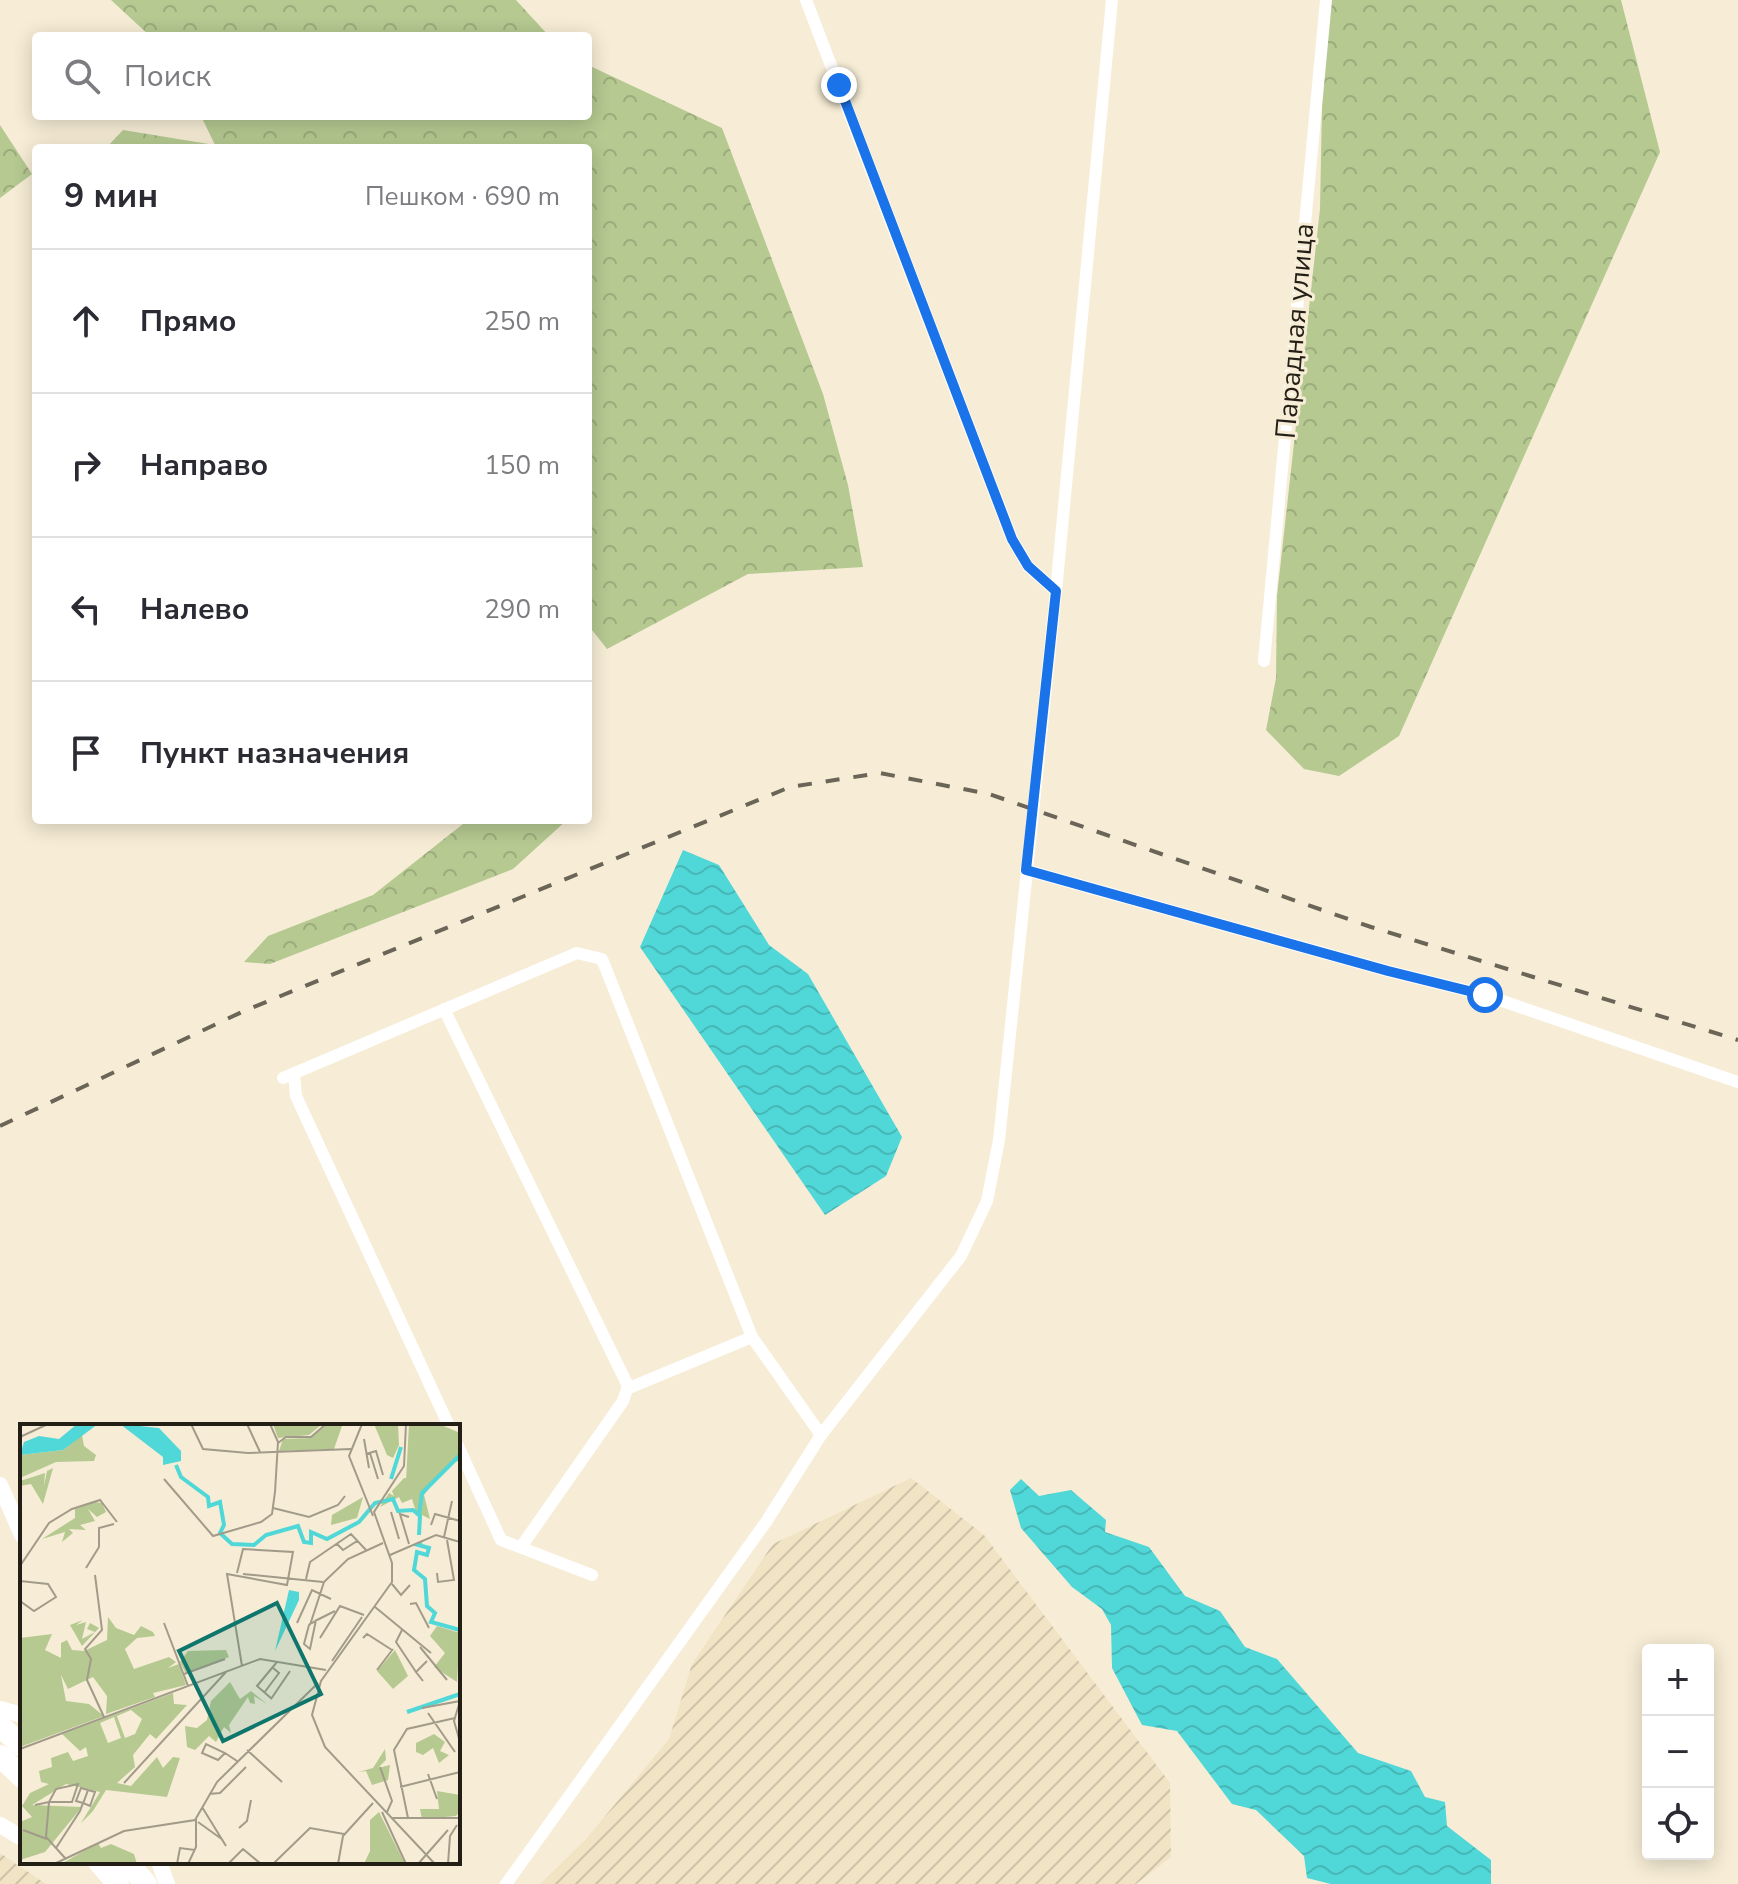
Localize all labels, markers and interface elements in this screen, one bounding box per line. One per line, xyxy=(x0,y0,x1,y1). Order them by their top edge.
search box xyxy=(32,32,592,120)
icon: search xyxy=(60,54,104,98)
text: Поиск xyxy=(124,56,211,97)
route end xyxy=(821,67,857,103)
text: 9 мин xyxy=(64,173,158,219)
text: Пешком · 690 m xyxy=(365,179,560,214)
street label: Парадная улица xyxy=(1267,222,1323,440)
icon: ahead xyxy=(64,299,108,343)
text: Прямо xyxy=(140,301,237,342)
text: 250 m xyxy=(484,304,560,339)
icon: right xyxy=(64,443,108,487)
text: Направо xyxy=(140,445,268,486)
text: 150 m xyxy=(484,448,560,483)
icon: left xyxy=(64,587,108,631)
text: Налево xyxy=(140,589,249,630)
text: 290 m xyxy=(484,592,560,627)
icon: arrive xyxy=(64,731,108,775)
text: Пункт назначения xyxy=(140,733,409,774)
route start xyxy=(1467,977,1503,1013)
inset map xyxy=(20,1424,460,1864)
map controls xyxy=(1642,1644,1714,1860)
button: + xyxy=(1642,1644,1714,1716)
button: − xyxy=(1642,1716,1714,1788)
button: locate xyxy=(1642,1788,1714,1860)

